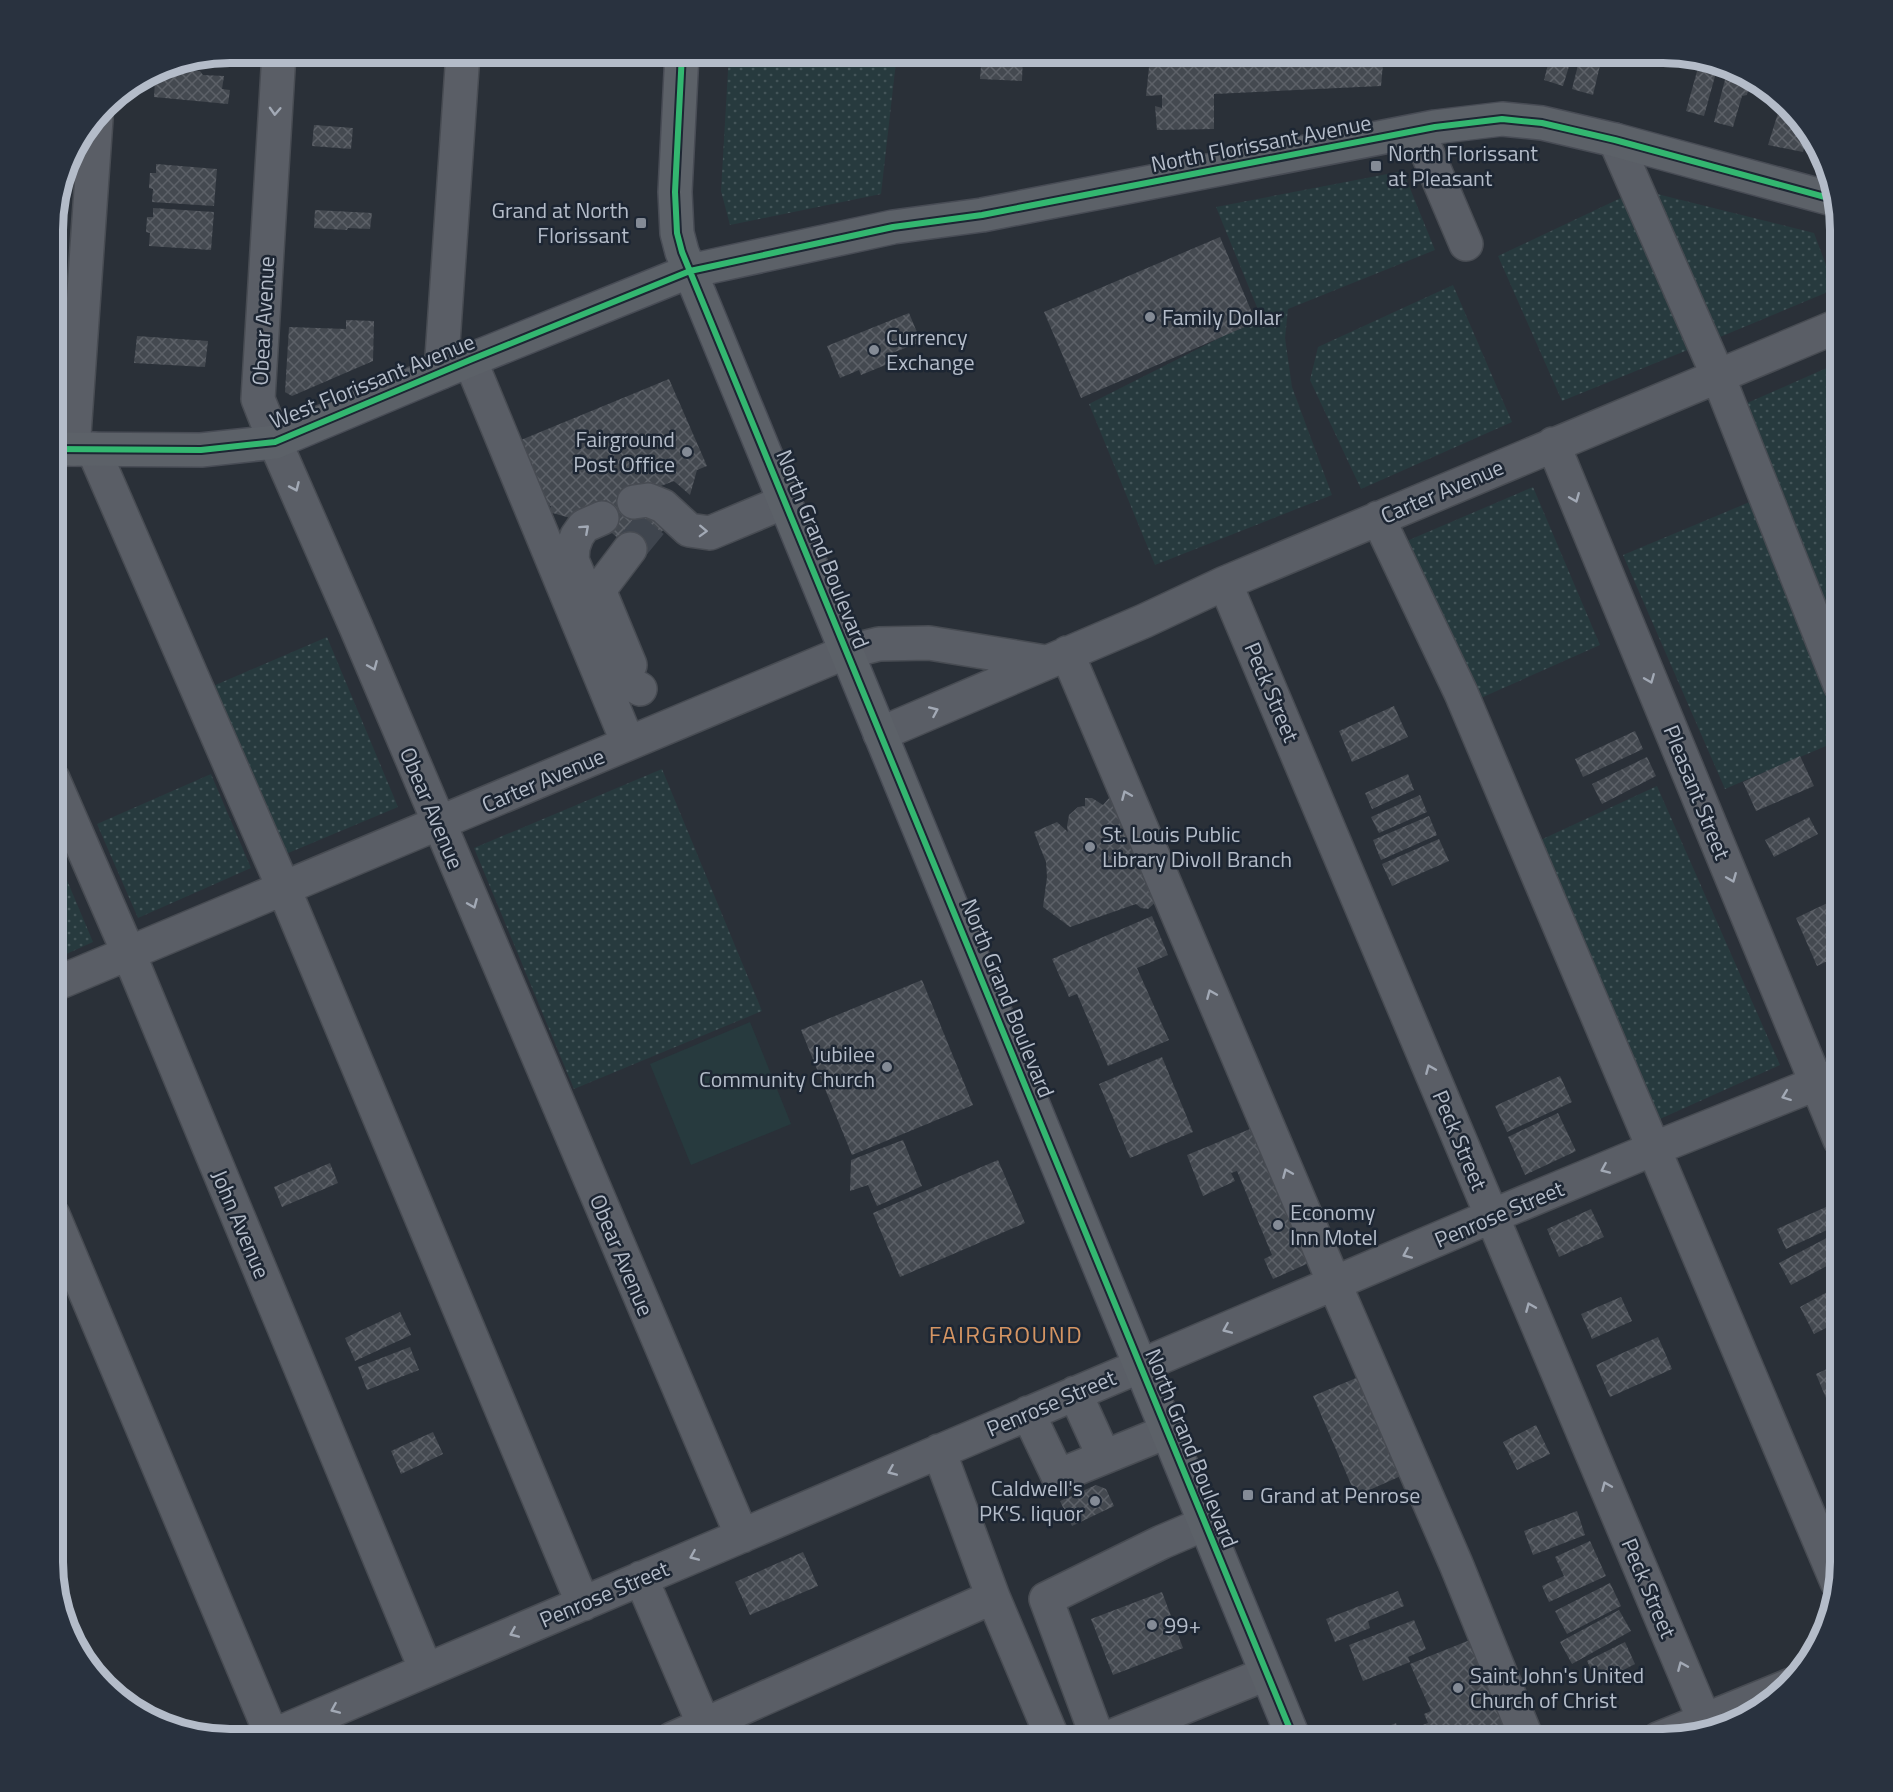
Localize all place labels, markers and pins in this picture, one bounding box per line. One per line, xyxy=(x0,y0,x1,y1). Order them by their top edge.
place label: North Florissant at Pleasant xyxy=(1388,136,1538,195)
marker: North Florissant at Pleasant xyxy=(1369,159,1383,173)
place label: Grand at North Florissant xyxy=(491,193,629,252)
marker: Grand at North Florissant xyxy=(634,216,648,230)
place label: Family Dollar xyxy=(1162,300,1283,334)
marker: Family Dollar xyxy=(1143,310,1157,324)
place label: Currency Exchange xyxy=(886,320,975,379)
marker: Currency Exchange xyxy=(867,343,881,357)
place label: Fairground Post Office xyxy=(573,422,675,481)
marker: Fairground Post Office xyxy=(680,445,694,459)
place label: St. Louis Public Library Divoll Branch xyxy=(1102,817,1292,876)
marker: St. Louis Public Library Divoll Branch xyxy=(1083,840,1097,854)
place label: Jubilee Community Church xyxy=(699,1037,875,1096)
marker: Jubilee Community Church xyxy=(880,1060,894,1074)
place label: Economy Inn Motel xyxy=(1290,1195,1378,1254)
marker: Economy Inn Motel xyxy=(1271,1218,1285,1232)
place label: Caldwell's PK'S. liquor xyxy=(979,1471,1083,1530)
place label: Grand at Penrose xyxy=(1260,1478,1420,1512)
marker: Grand at Penrose xyxy=(1241,1488,1255,1502)
marker: Caldwell's PK'S. liquor xyxy=(1088,1494,1102,1508)
place label: 99+ xyxy=(1164,1608,1201,1642)
marker: 99+ xyxy=(1145,1618,1159,1632)
place label: Saint John's United Church of Christ xyxy=(1470,1658,1644,1717)
marker: Saint John's United Church of Christ xyxy=(1451,1681,1465,1695)

